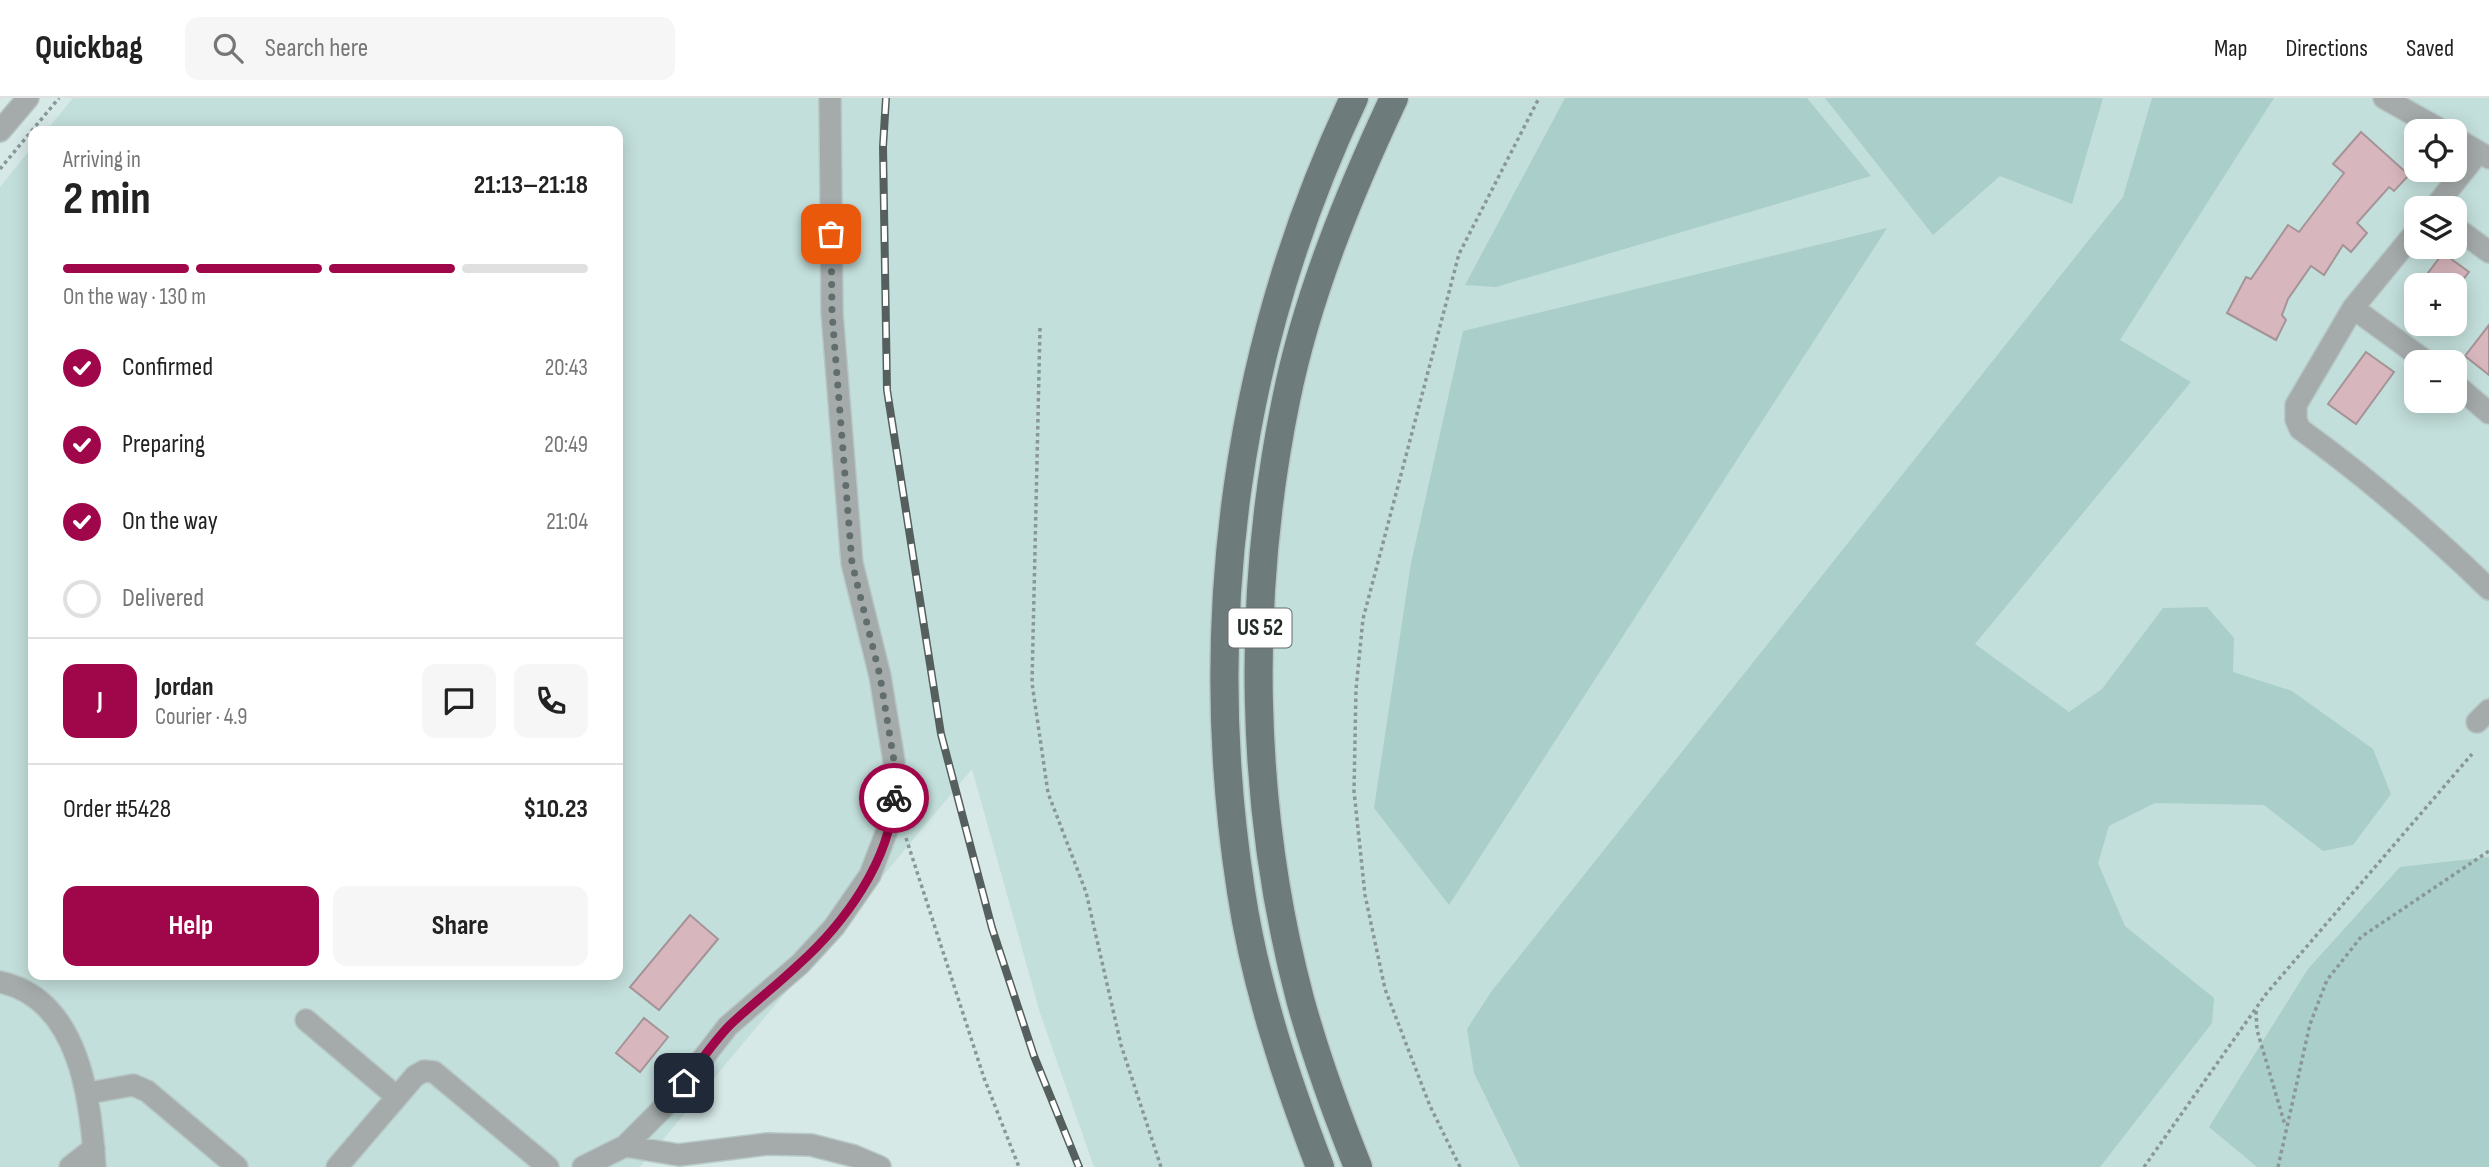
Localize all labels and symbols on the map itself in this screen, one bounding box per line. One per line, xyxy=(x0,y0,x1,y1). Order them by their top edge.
pin xyxy=(801,204,861,264)
road number: US 52 xyxy=(1228,608,1292,648)
courier xyxy=(859,763,929,833)
pin xyxy=(654,1053,714,1113)

